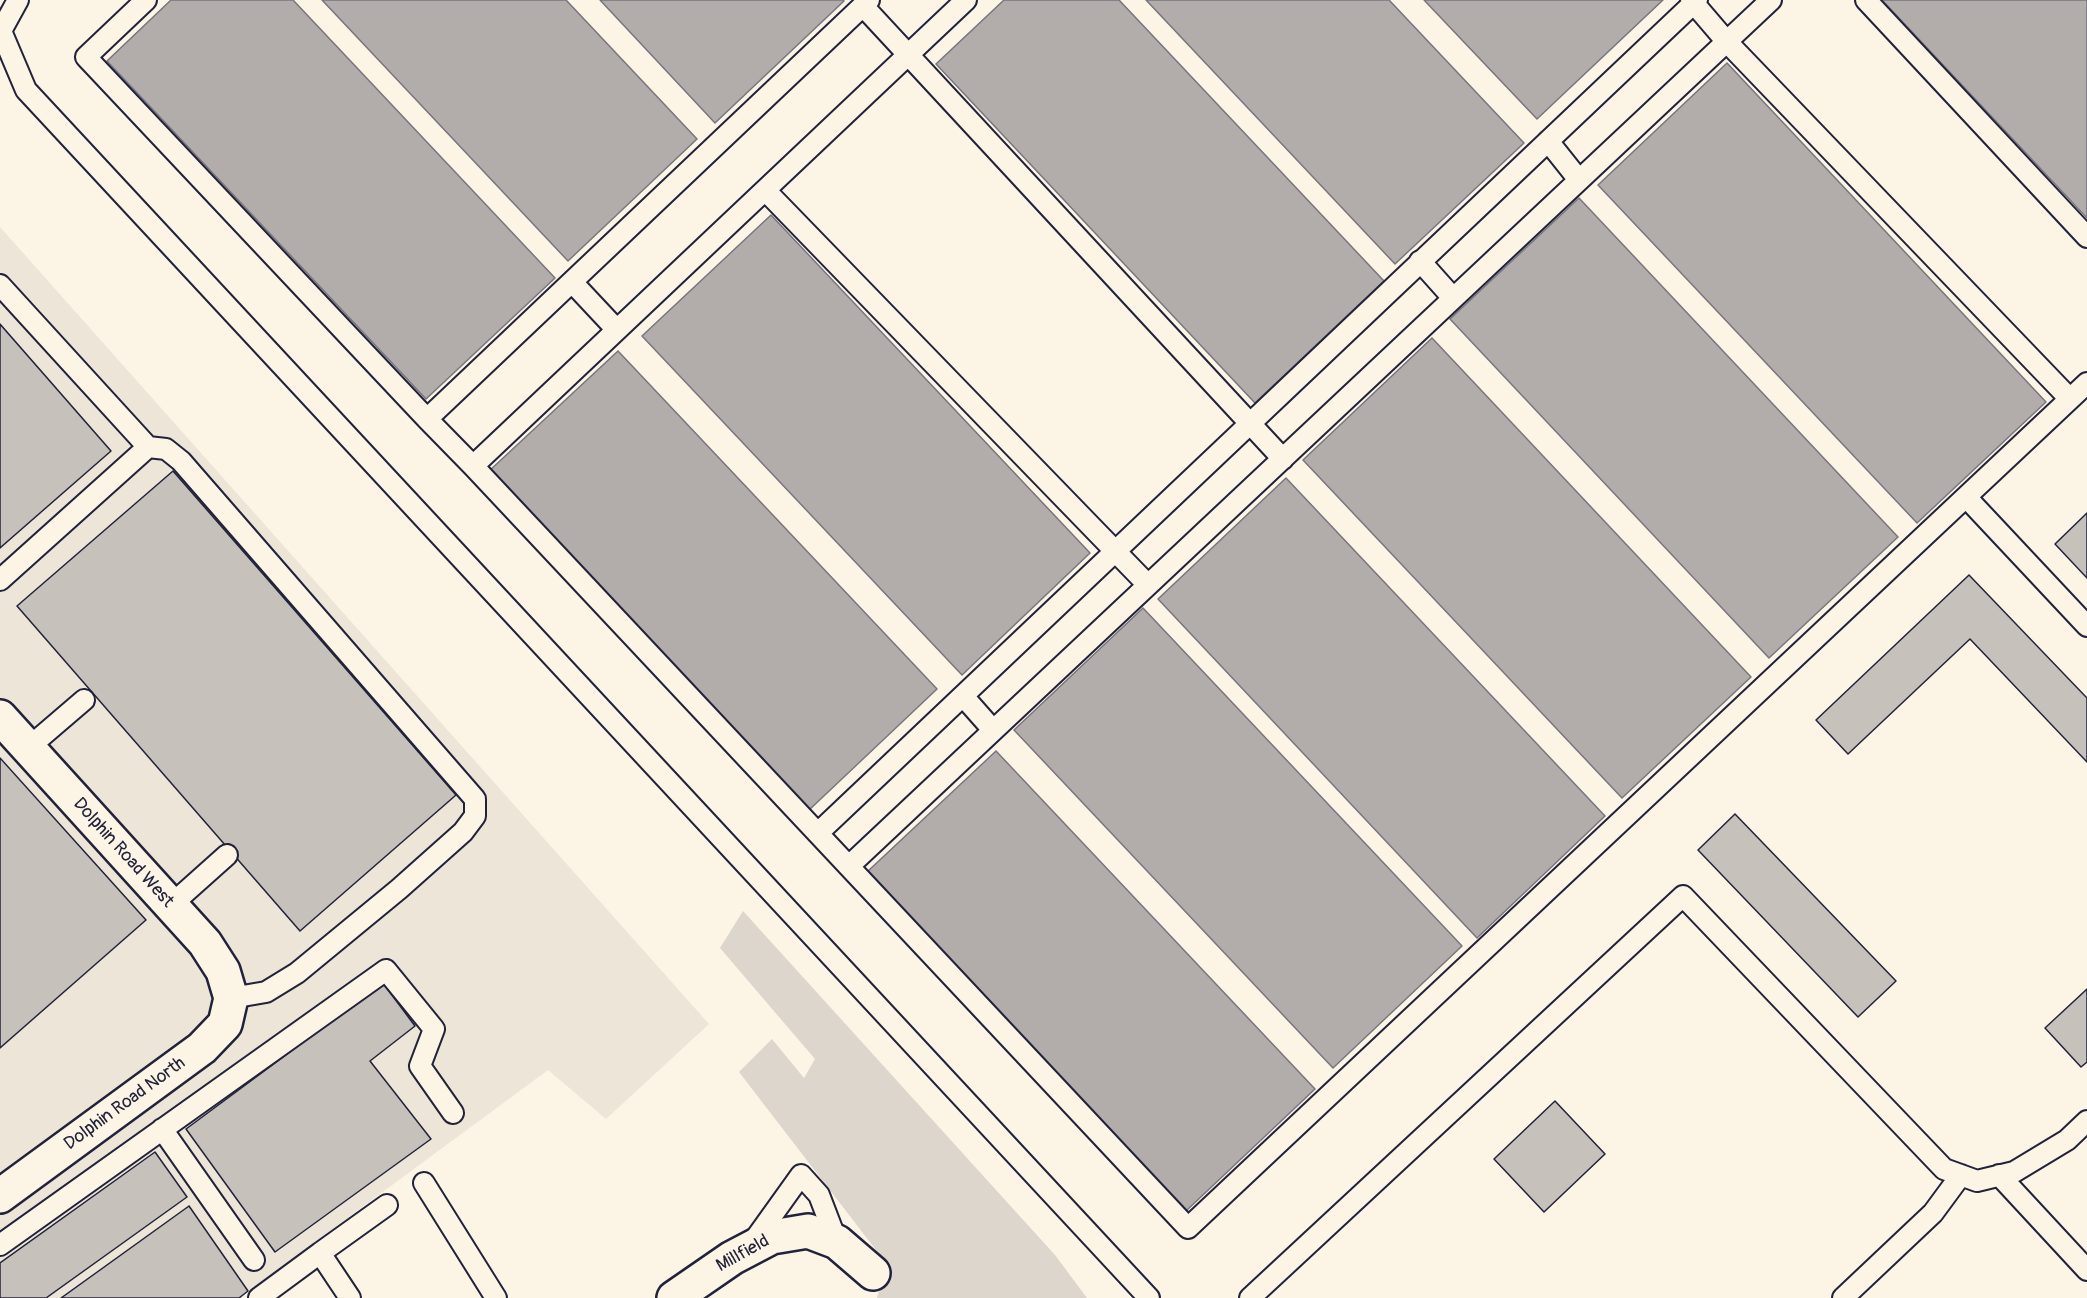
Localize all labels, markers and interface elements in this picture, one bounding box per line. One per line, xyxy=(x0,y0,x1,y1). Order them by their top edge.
street label: Dolphin Road West xyxy=(68,794,178,912)
street label: Dolphin Road North xyxy=(60,1053,190,1155)
street label: Millfield xyxy=(713,1231,773,1277)

